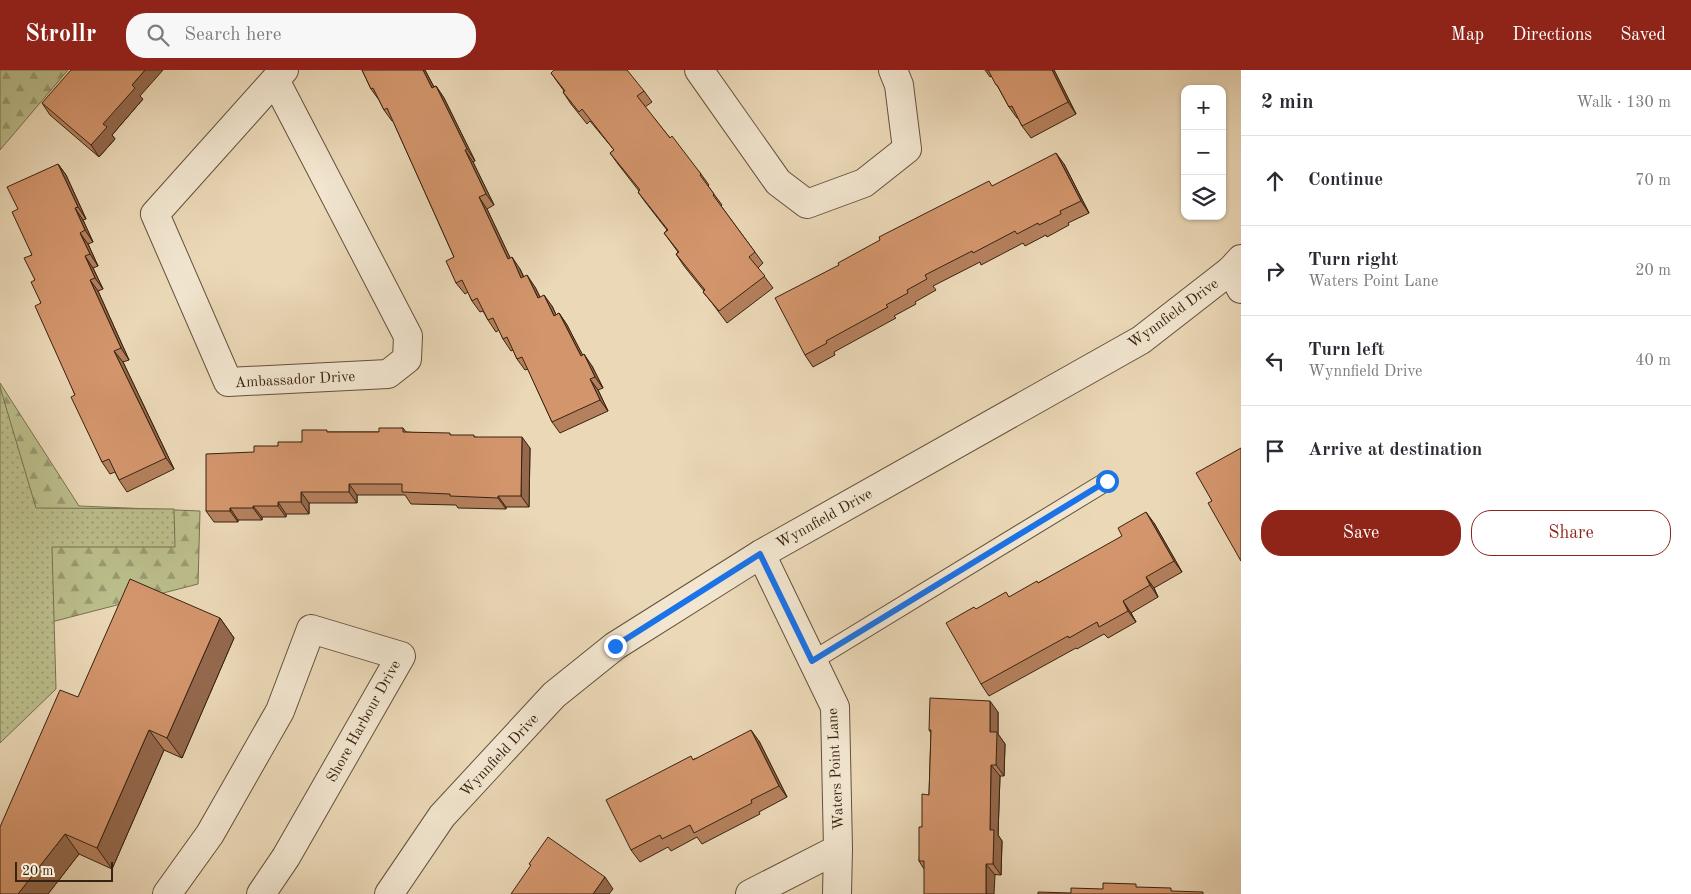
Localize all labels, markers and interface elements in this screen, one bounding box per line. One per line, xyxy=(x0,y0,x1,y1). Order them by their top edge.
search box xyxy=(126,13,476,58)
icon: search xyxy=(144,21,172,49)
text: Strollr xyxy=(25,23,96,47)
text: Search here xyxy=(184,26,282,45)
text: Map xyxy=(1451,26,1484,44)
text: Directions xyxy=(1512,26,1592,44)
text: Saved xyxy=(1620,26,1666,44)
map controls xyxy=(1181,85,1226,220)
button: + xyxy=(1181,85,1226,130)
text: 2 min xyxy=(1261,92,1314,113)
text: Walk · 130 m xyxy=(1576,95,1671,111)
button: − xyxy=(1181,130,1226,175)
icon: ahead xyxy=(1261,167,1289,195)
text: Continue xyxy=(1308,171,1383,190)
text: 70 m xyxy=(1635,173,1671,189)
button: layers xyxy=(1181,175,1226,220)
text: Turn right xyxy=(1308,251,1398,270)
icon: right xyxy=(1261,257,1289,285)
text: 20 m xyxy=(1635,263,1671,279)
text: Waters Point Lane xyxy=(1308,274,1438,290)
street label: Wynnfield Drive xyxy=(1126,277,1222,352)
text: Turn left xyxy=(1308,341,1385,360)
icon: left xyxy=(1261,347,1289,375)
text: 40 m xyxy=(1635,353,1671,369)
text: Wynnfield Drive xyxy=(1308,364,1422,380)
street label: Ambassador Drive xyxy=(234,370,356,391)
icon: arrive xyxy=(1261,437,1289,465)
text: Arrive at destination xyxy=(1308,441,1482,460)
route start xyxy=(1096,470,1119,493)
street label: Wynnfield Drive xyxy=(774,487,875,552)
button: Save xyxy=(1261,510,1461,556)
button: Share xyxy=(1471,510,1671,556)
route end xyxy=(604,635,627,658)
street label: Shore Harbour Drive xyxy=(325,658,404,785)
street label: Waters Point Lane xyxy=(826,707,847,830)
street label: Wynnfield Drive xyxy=(458,712,542,800)
scale bar xyxy=(15,859,112,882)
text: 20 m xyxy=(22,864,53,878)

